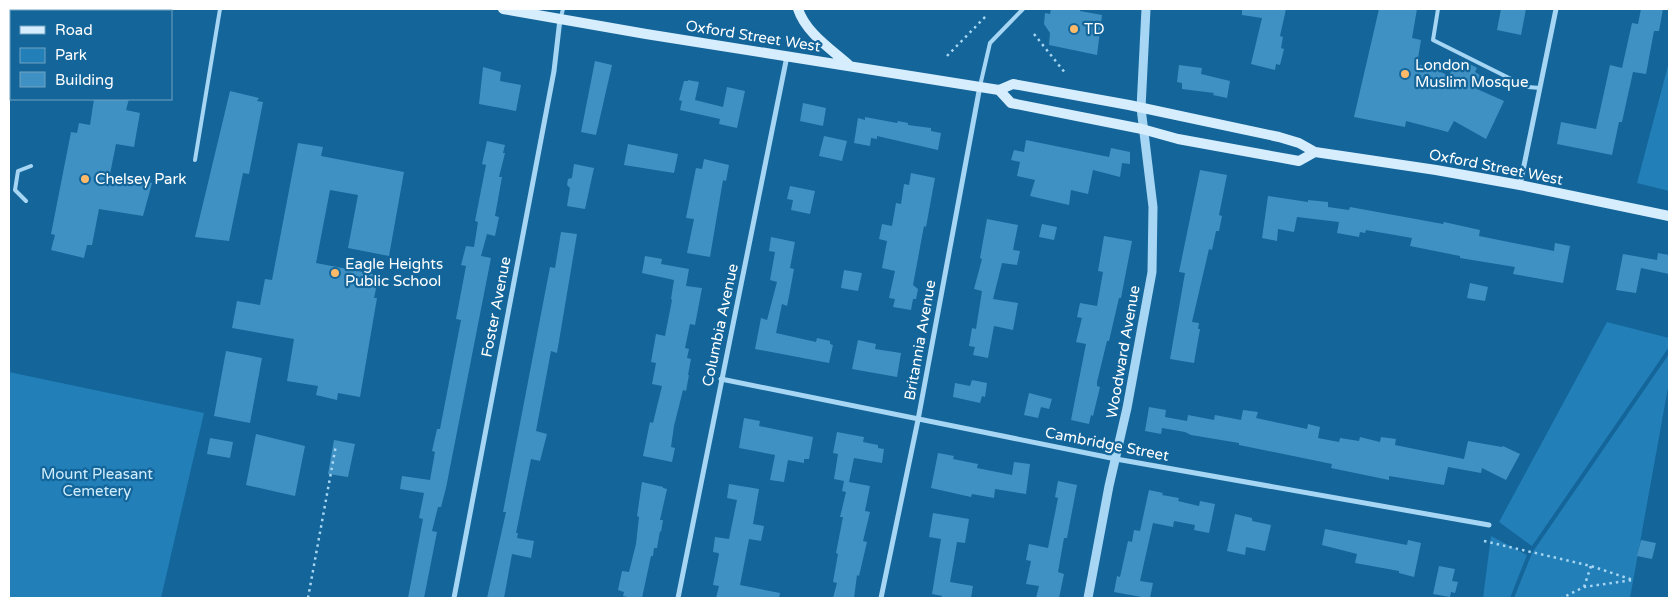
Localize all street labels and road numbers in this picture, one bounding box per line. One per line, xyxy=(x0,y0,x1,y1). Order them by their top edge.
street label: Oxford Street West xyxy=(684,16,822,56)
street label: Oxford Street West xyxy=(1427,145,1565,189)
street label: Foster Avenue xyxy=(477,255,515,359)
street label: Columbia Avenue xyxy=(698,262,742,388)
street label: Britannia Avenue xyxy=(901,278,939,402)
street label: Woodward Avenue xyxy=(1102,284,1144,420)
street label: Cambridge Street xyxy=(1044,423,1171,465)

